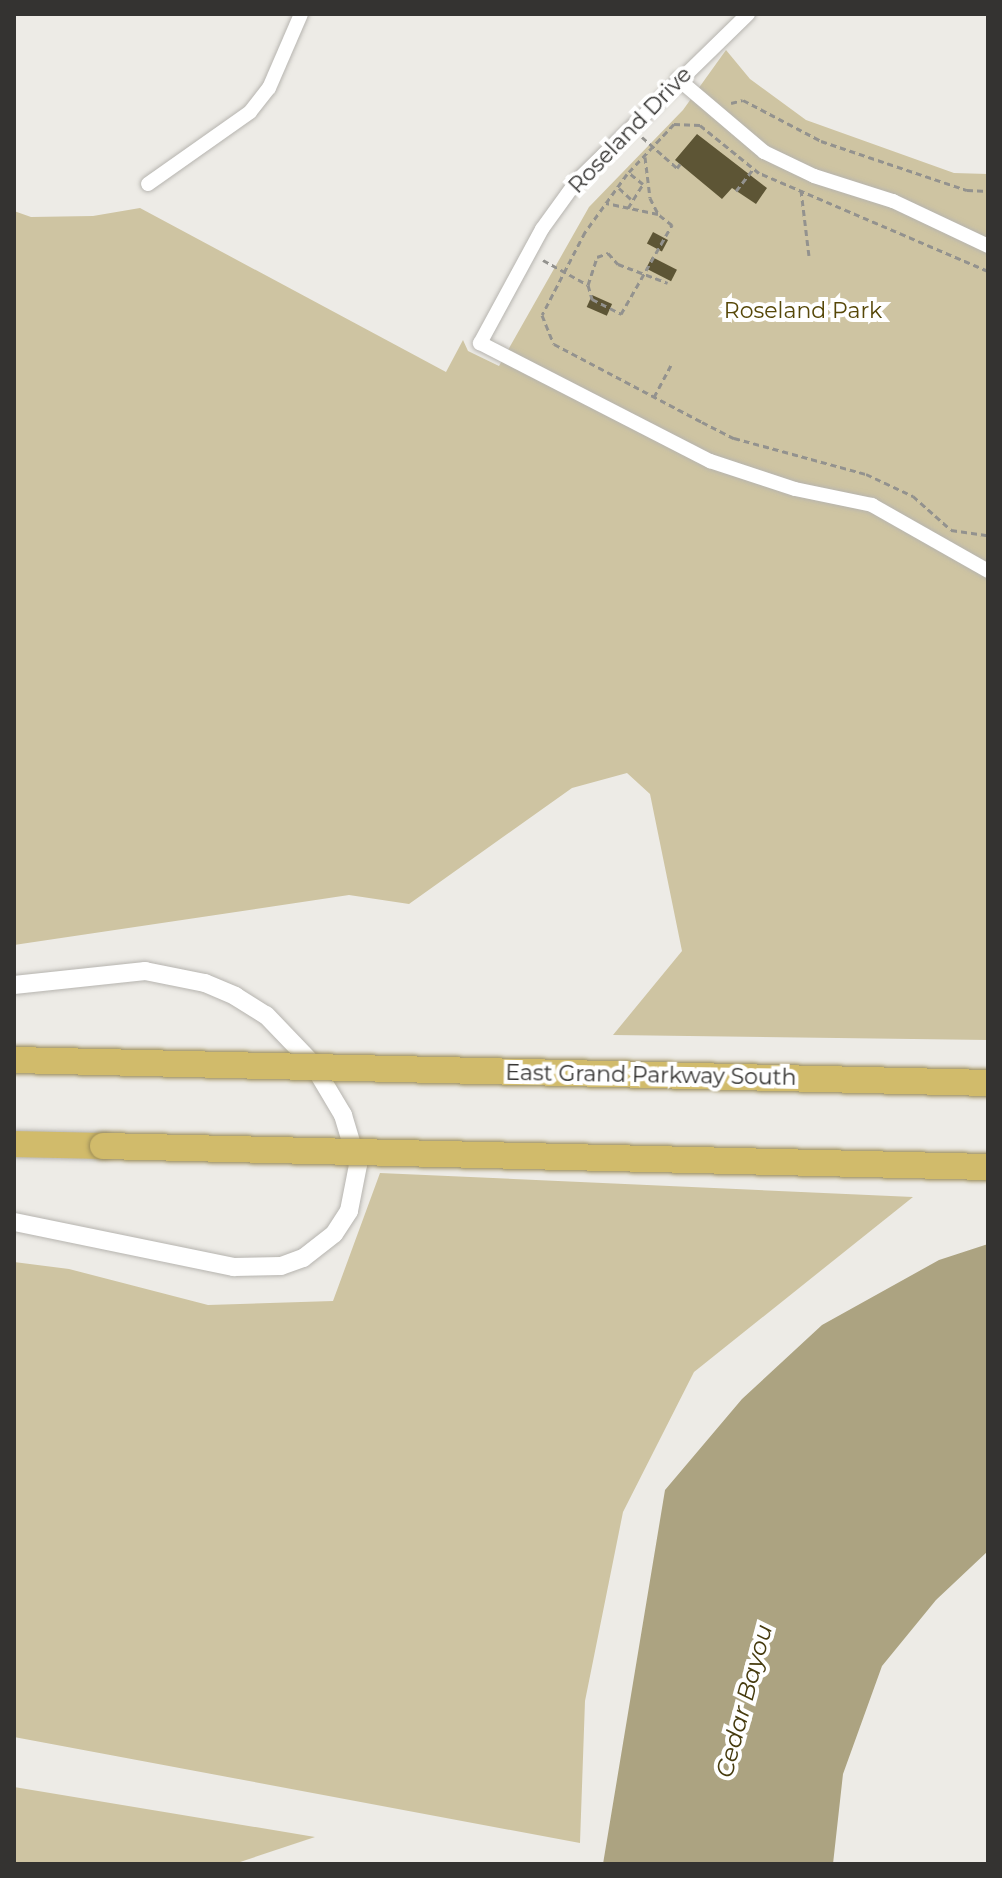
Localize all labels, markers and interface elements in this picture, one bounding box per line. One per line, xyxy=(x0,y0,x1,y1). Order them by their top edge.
street label: Roseland Drive xyxy=(563,61,697,199)
park label: Roseland Park xyxy=(724,298,882,324)
street label: East Grand Parkway South xyxy=(505,1059,797,1091)
water label: Cedar Bayou xyxy=(710,1621,778,1781)

